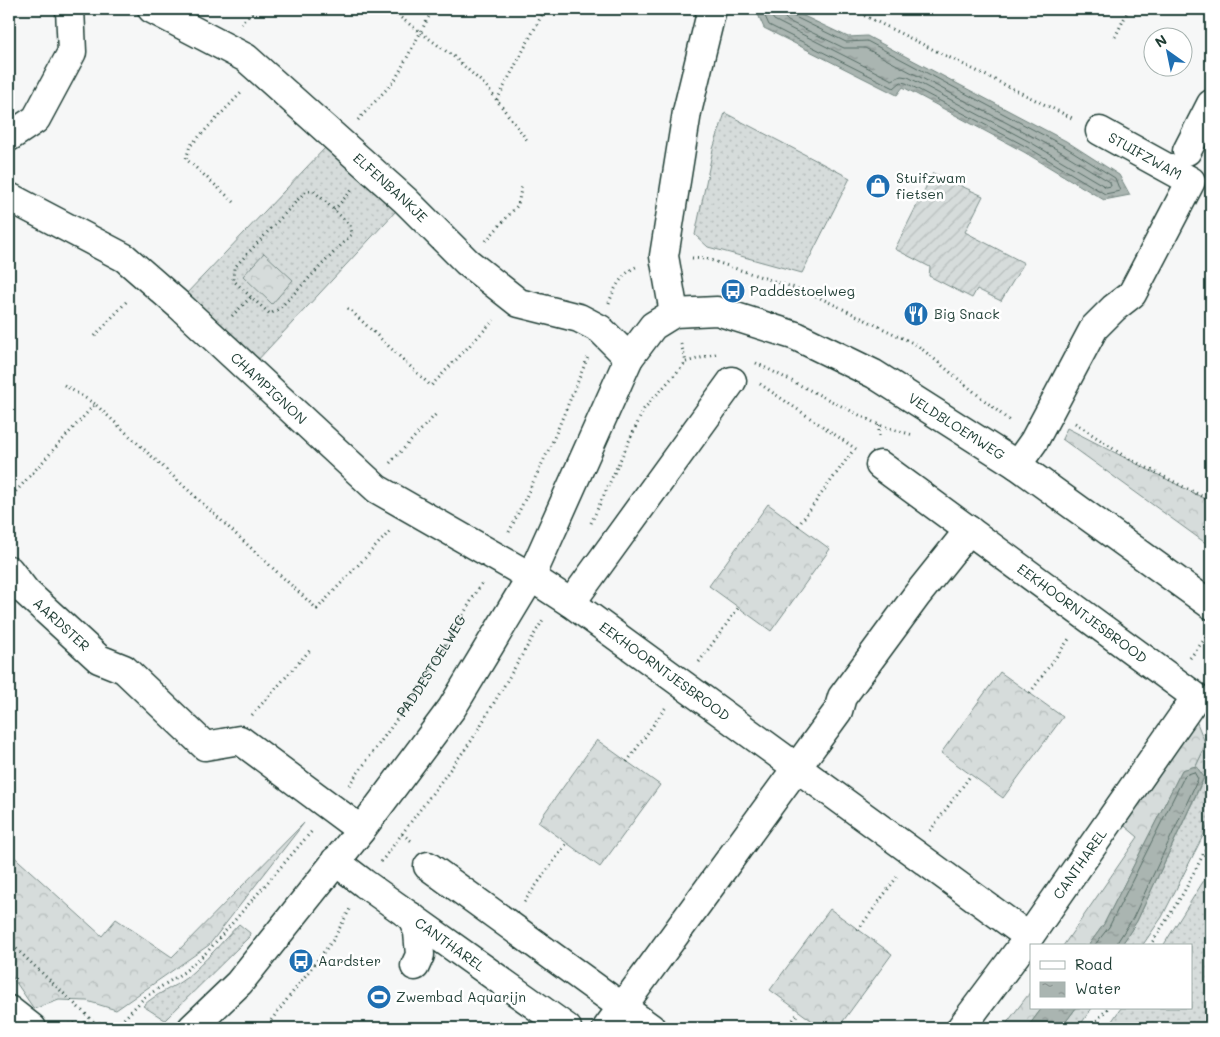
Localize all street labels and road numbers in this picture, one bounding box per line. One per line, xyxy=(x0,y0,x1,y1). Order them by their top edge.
street label: STUIFZWAM xyxy=(1105,127,1186,184)
street label: ELFENBANKJE xyxy=(349,148,432,226)
street label: CHAMPIGNON xyxy=(227,348,311,428)
street label: VELDBLOEMWEG xyxy=(905,388,1009,464)
street label: EEKHOORNTJESBROOD xyxy=(1014,559,1152,667)
street label: AARDSTER xyxy=(29,593,94,655)
street label: PADDESTOELWEG xyxy=(392,611,470,721)
street label: EEKHOORNTJESBROOD xyxy=(596,617,734,725)
street label: CANTHAREL xyxy=(1048,824,1111,903)
street label: CANTHAREL xyxy=(411,913,490,976)

